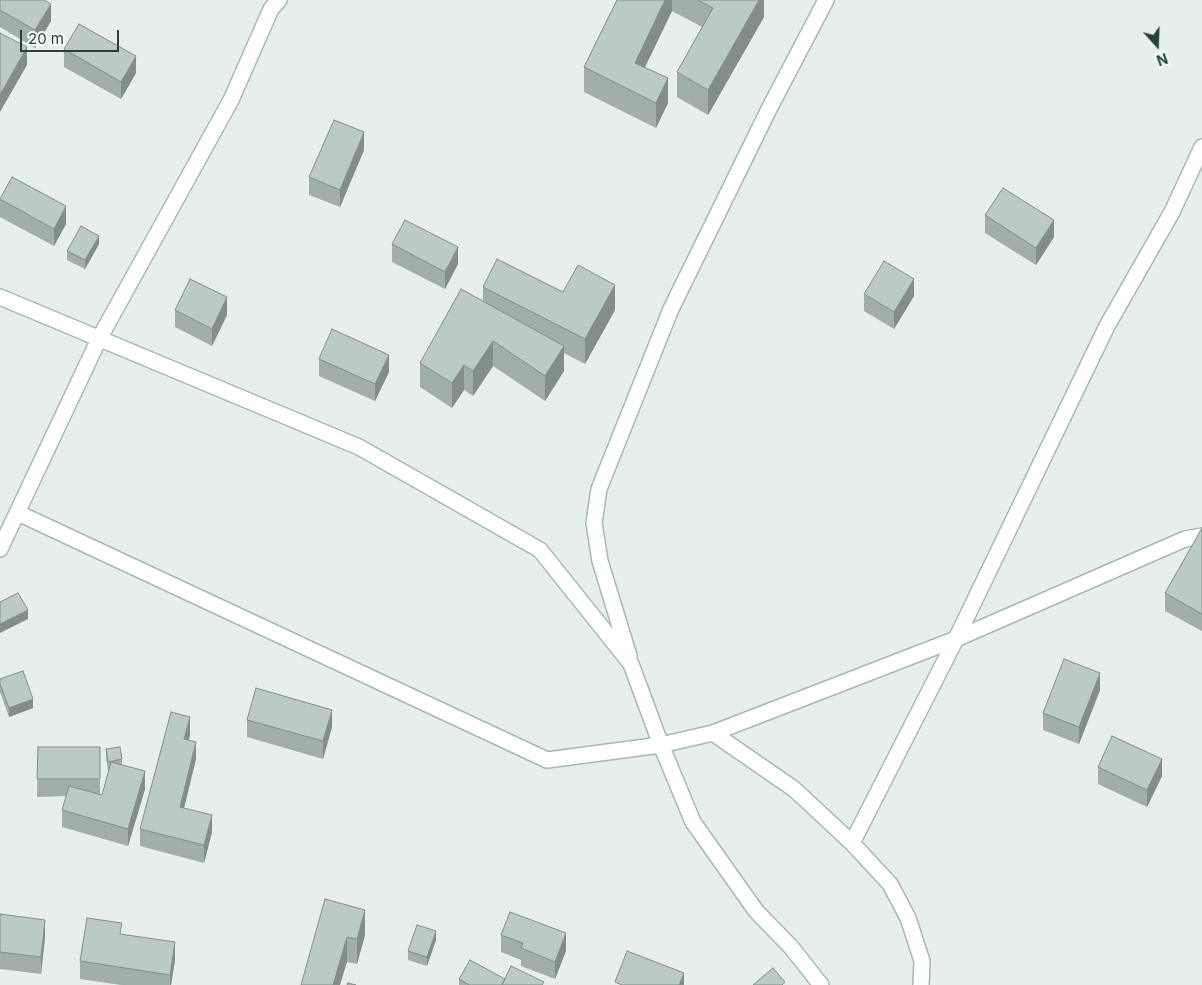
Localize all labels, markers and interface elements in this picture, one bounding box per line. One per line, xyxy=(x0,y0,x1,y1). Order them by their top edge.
scale bar xyxy=(22,20,121,52)
north arrow xyxy=(1132,20,1182,70)
text: 20 m xyxy=(28,29,64,48)
text: N xyxy=(1154,50,1170,69)

